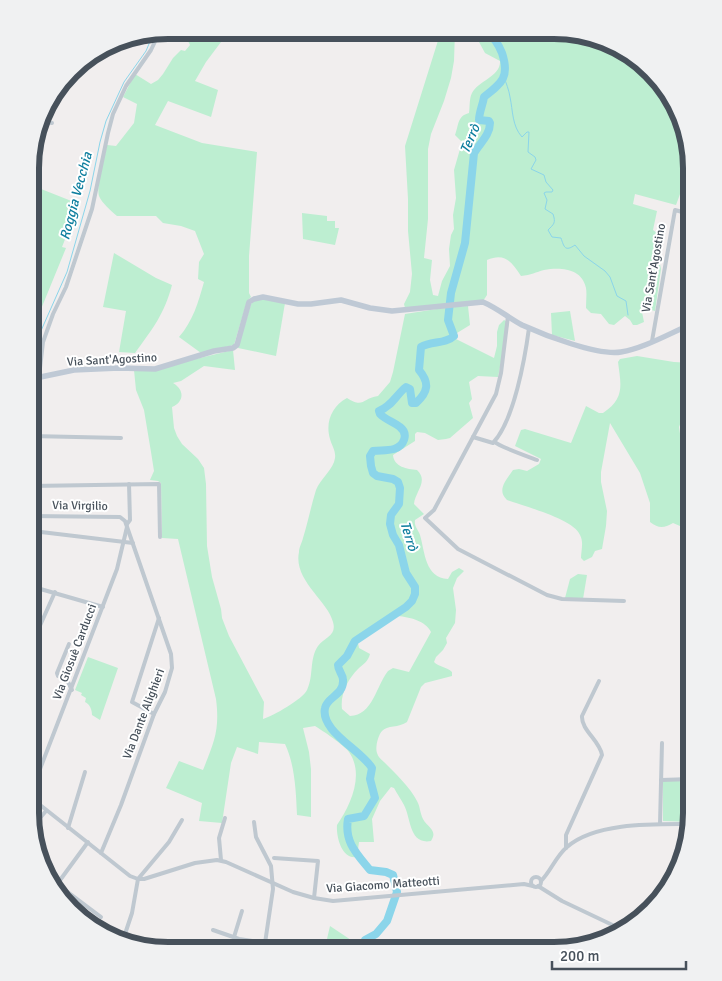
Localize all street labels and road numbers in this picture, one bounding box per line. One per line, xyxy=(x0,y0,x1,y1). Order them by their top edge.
street label: Via Sant'Agostino xyxy=(639,222,669,314)
street label: Via Sant'Agostino xyxy=(67,350,157,370)
street label: Via Virgilio xyxy=(52,498,108,514)
street label: Via Giosuè Carducci xyxy=(50,602,100,702)
street label: Via Dante Alighieri xyxy=(120,667,168,761)
street label: Via Giacomo Matteotti xyxy=(326,874,440,896)

